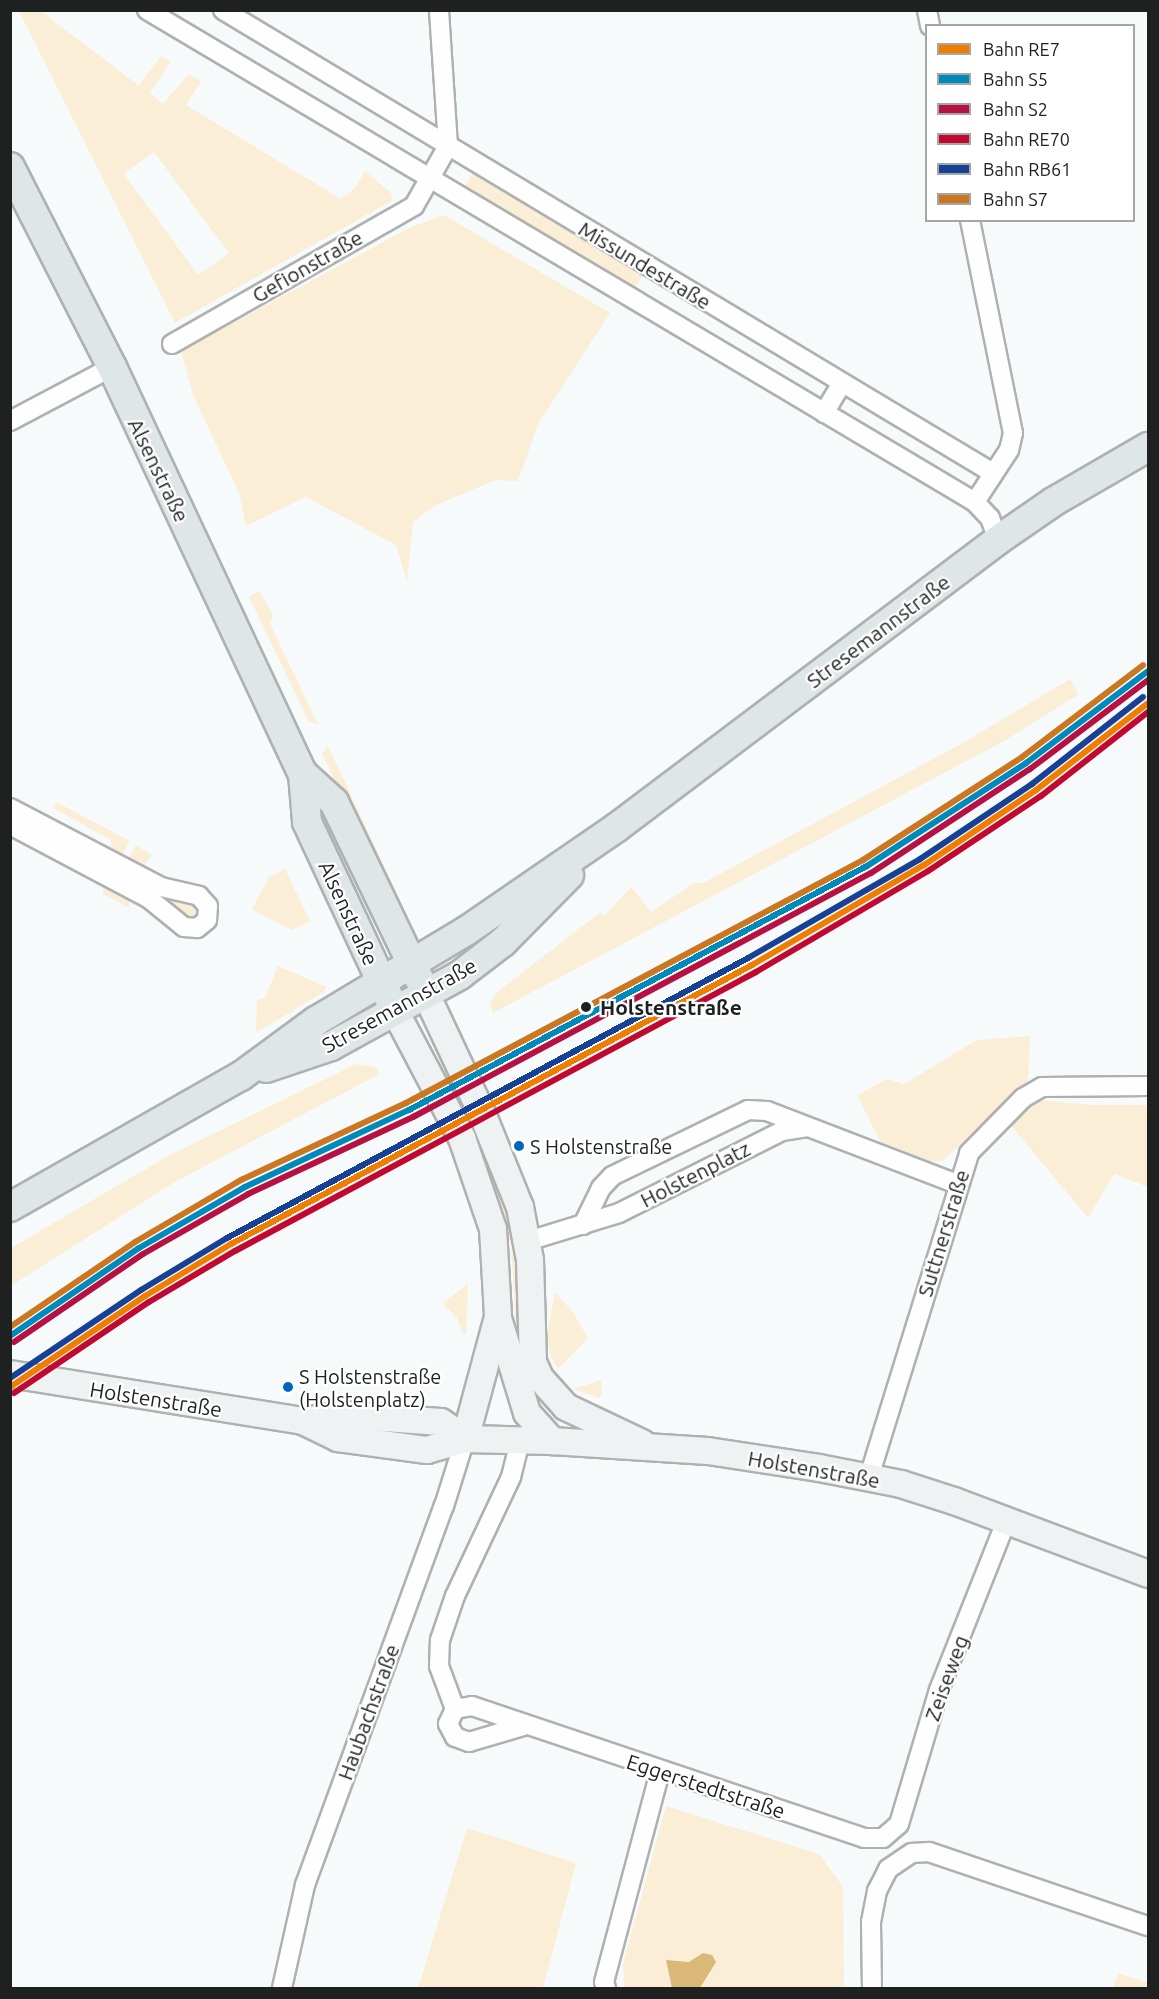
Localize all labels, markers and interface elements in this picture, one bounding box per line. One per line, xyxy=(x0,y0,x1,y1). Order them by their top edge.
legend xyxy=(925,24,1135,222)
text: Bahn RE7 xyxy=(983,39,1060,59)
text: Bahn S5 xyxy=(983,69,1048,89)
text: Bahn S2 xyxy=(983,99,1048,119)
text: Bahn RE70 xyxy=(983,129,1070,149)
text: Bahn RB61 xyxy=(983,159,1071,179)
text: Bahn S7 xyxy=(983,189,1048,209)
street label: Missundestraße xyxy=(574,216,716,314)
street label: Gefionstraße xyxy=(247,224,367,308)
street label: Alsenstraße xyxy=(123,414,195,526)
street label: Stresemannstraße xyxy=(801,569,955,693)
street label: Alsenstraße xyxy=(314,857,384,969)
street label: Stresemannstraße xyxy=(317,952,481,1058)
place label: Holstenstraße xyxy=(600,994,742,1020)
marker: Holstenstraße xyxy=(577,998,595,1016)
place label: S Holstenstraße xyxy=(530,1134,672,1158)
street label: Holstenplatz xyxy=(636,1136,754,1212)
marker: S Holstenstraße xyxy=(513,1140,525,1152)
street label: Suttnerstraße xyxy=(912,1166,974,1300)
place label: S Holstenstraße (Holstenplatz) xyxy=(299,1364,441,1411)
street label: Holstenstraße xyxy=(88,1376,224,1422)
marker: S Holstenstraße (Holstenplatz) xyxy=(282,1381,294,1393)
street label: Holstenstraße xyxy=(746,1445,882,1493)
street label: Zeiseweg xyxy=(919,1632,973,1724)
street label: Haubachstraße xyxy=(332,1641,404,1783)
street label: Eggerstedtstraße xyxy=(624,1749,788,1823)

